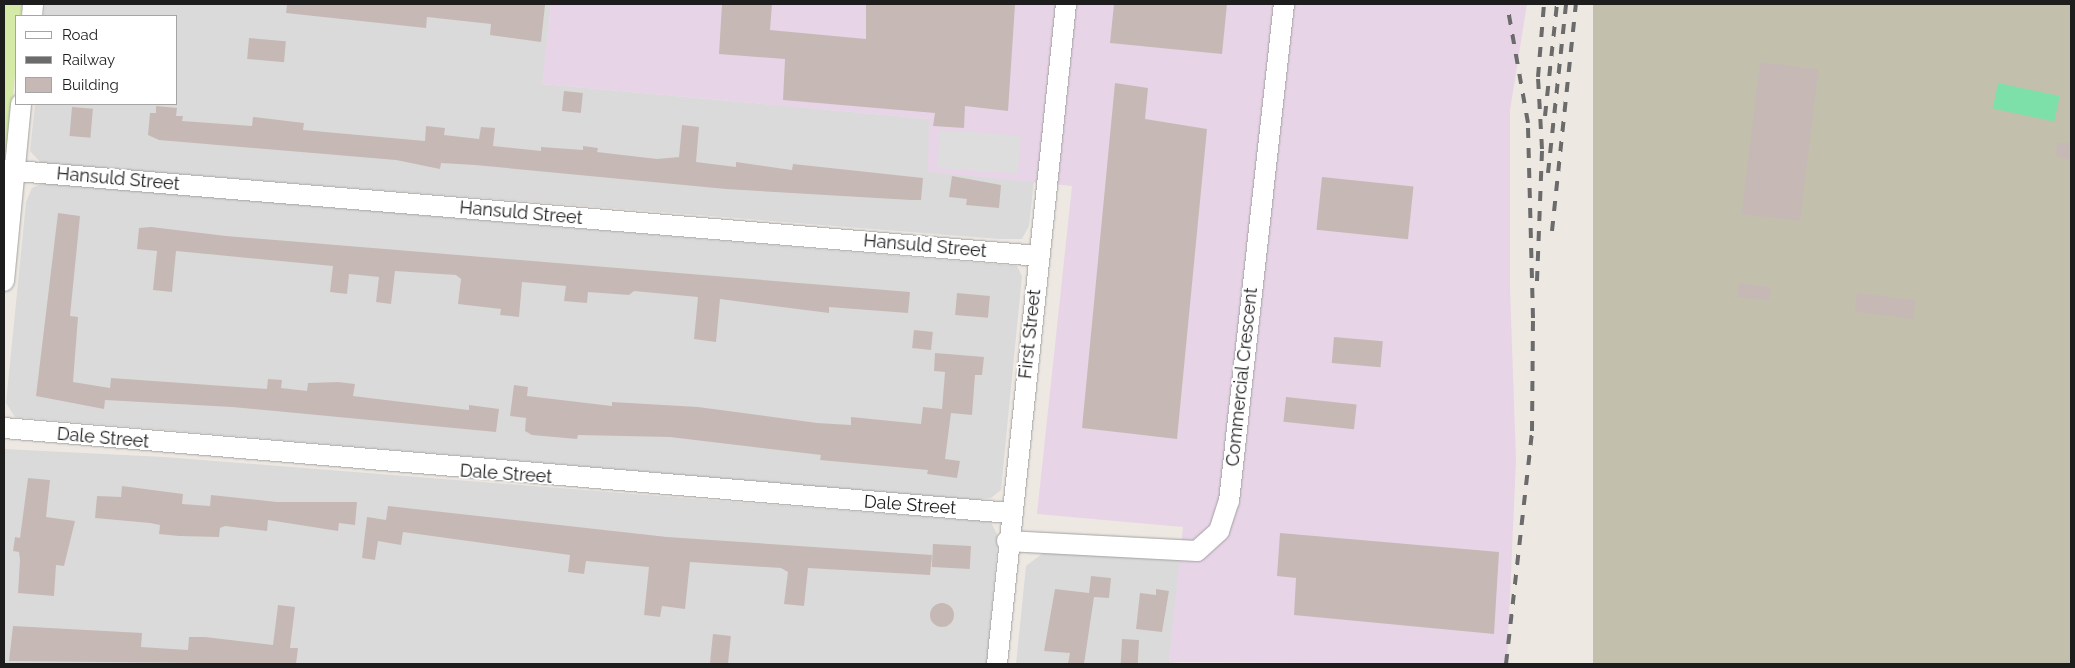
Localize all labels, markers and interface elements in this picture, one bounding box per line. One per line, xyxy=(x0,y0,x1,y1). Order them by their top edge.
legend xyxy=(15,15,178,105)
text: Road xyxy=(62,26,98,44)
text: Railway xyxy=(62,51,115,69)
text: Building xyxy=(62,76,119,94)
street label: Hansuld Street xyxy=(56,163,180,195)
street label: Hansuld Street xyxy=(459,197,583,229)
street label: Hansuld Street xyxy=(863,230,987,262)
street label: Commercial Crescent xyxy=(1222,286,1262,468)
street label: First Street xyxy=(1015,288,1045,380)
street label: Dale Street xyxy=(56,423,150,453)
street label: Dale Street xyxy=(459,460,553,488)
street label: Dale Street xyxy=(863,491,957,519)

